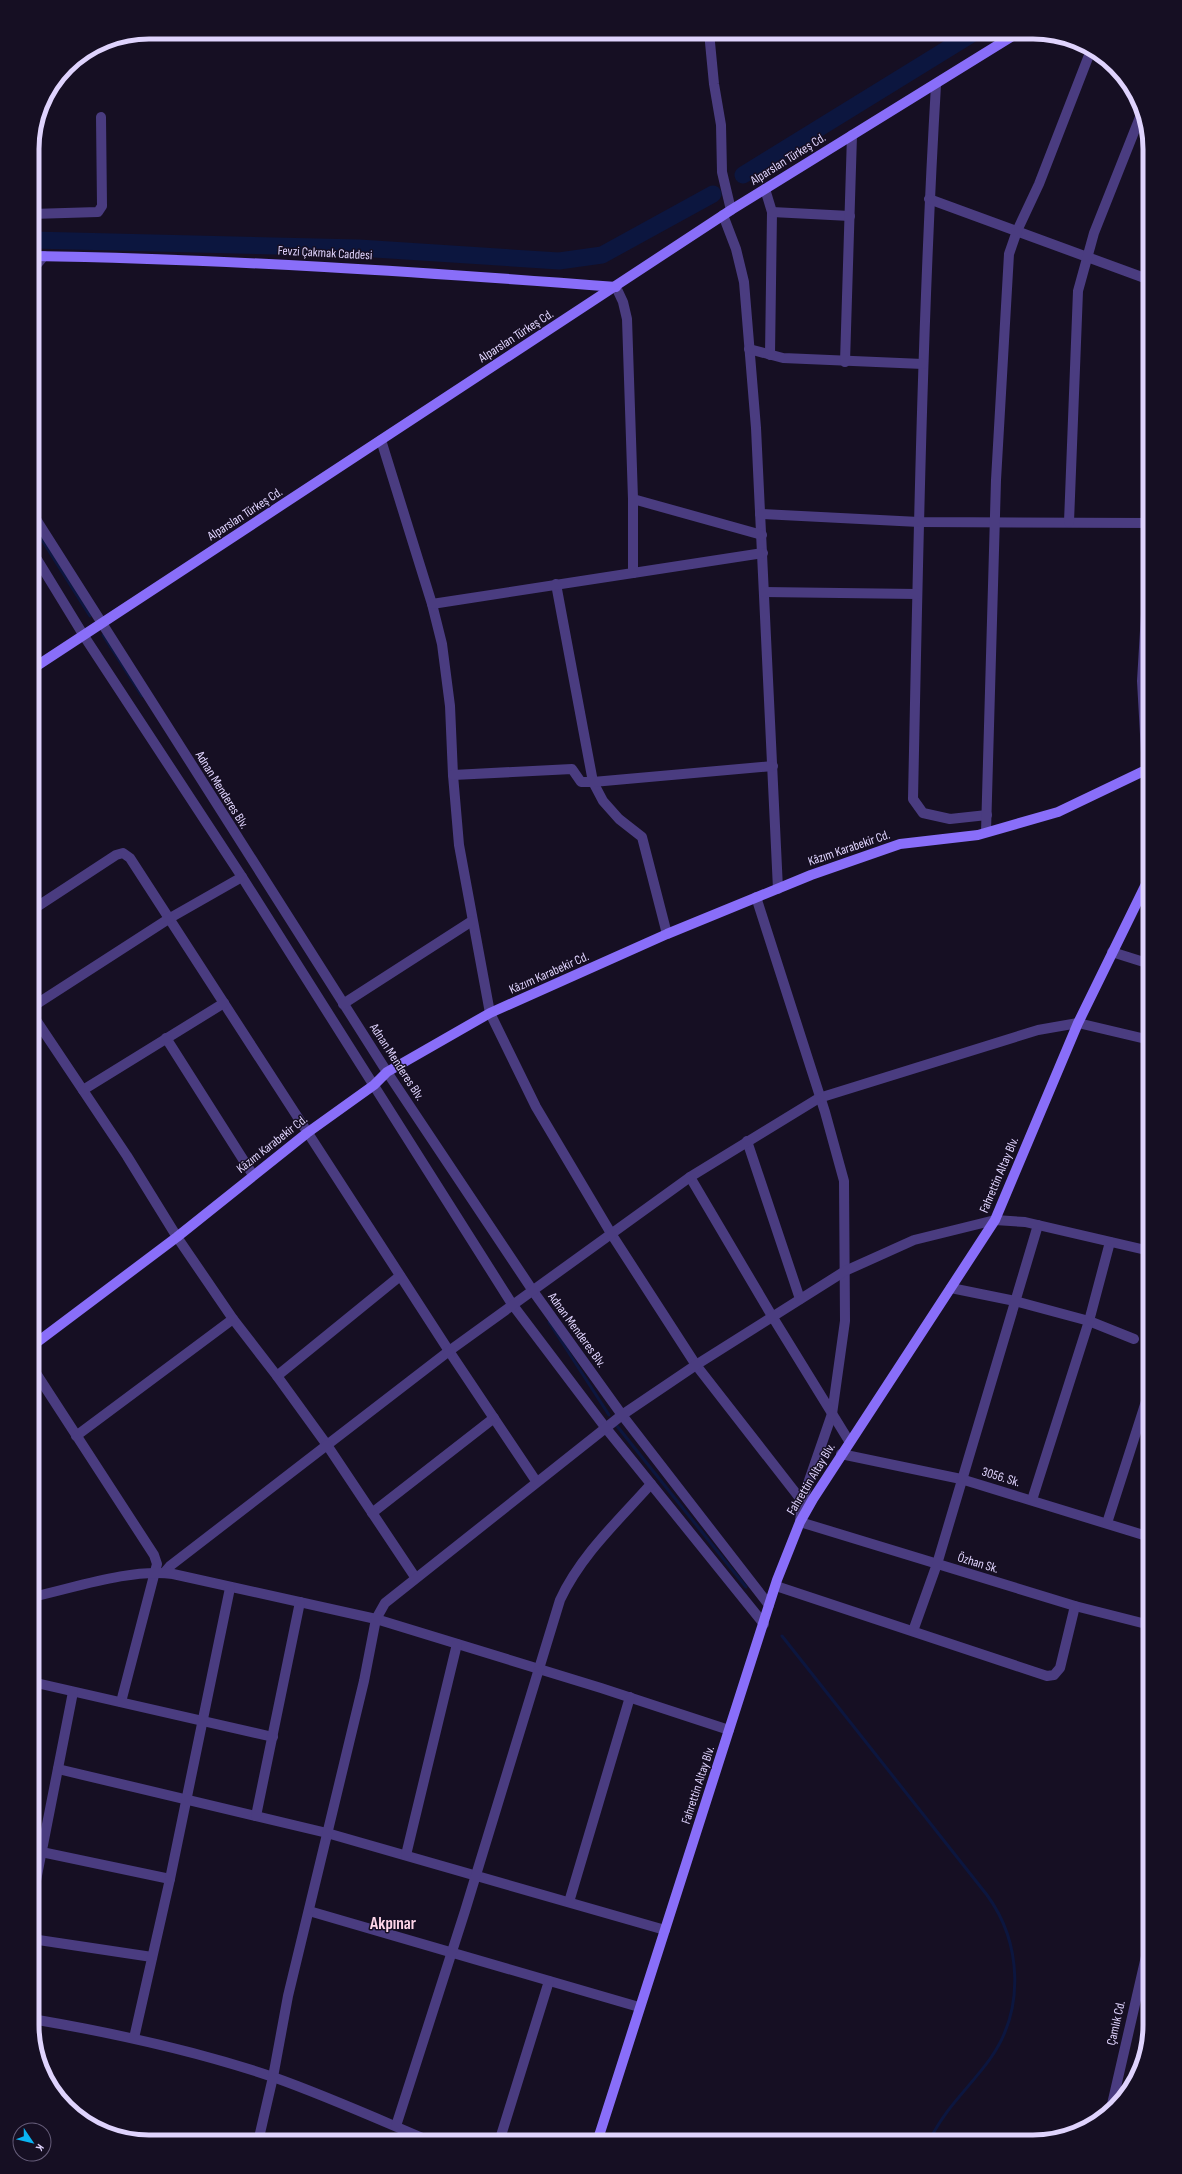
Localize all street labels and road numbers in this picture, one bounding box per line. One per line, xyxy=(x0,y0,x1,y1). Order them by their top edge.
street label: Alparslan Türkeş Cd. xyxy=(746,129,829,189)
street label: Fevzi Çakmak Caddesi xyxy=(277,243,373,263)
street label: Alparslan Türkeş Cd. xyxy=(475,306,556,367)
street label: Alparslan Türkeş Cd. xyxy=(204,484,285,545)
street label: Adnan Menderes Blv. xyxy=(191,747,252,832)
street label: Kâzım Karabekir Cd. xyxy=(806,827,892,869)
street label: Kâzım Karabekir Cd. xyxy=(507,948,591,998)
street label: Adnan Menderes Blv. xyxy=(366,1020,428,1104)
street label: Kâzım Karabekir Cd. xyxy=(233,1111,311,1177)
street label: Fahrettin Altay Blv. xyxy=(976,1135,1022,1215)
street label: Adnan Menderes Blv. xyxy=(544,1289,610,1371)
street label: Fahrettin Altay Blv. xyxy=(783,1440,839,1518)
street label: 3056. Sk. xyxy=(980,1464,1022,1490)
street label: Özhan Sk. xyxy=(955,1548,1001,1577)
street label: Fahrettin Altay Blv. xyxy=(678,1744,718,1826)
street label: Çamlık Cd. xyxy=(1103,1999,1129,2047)

